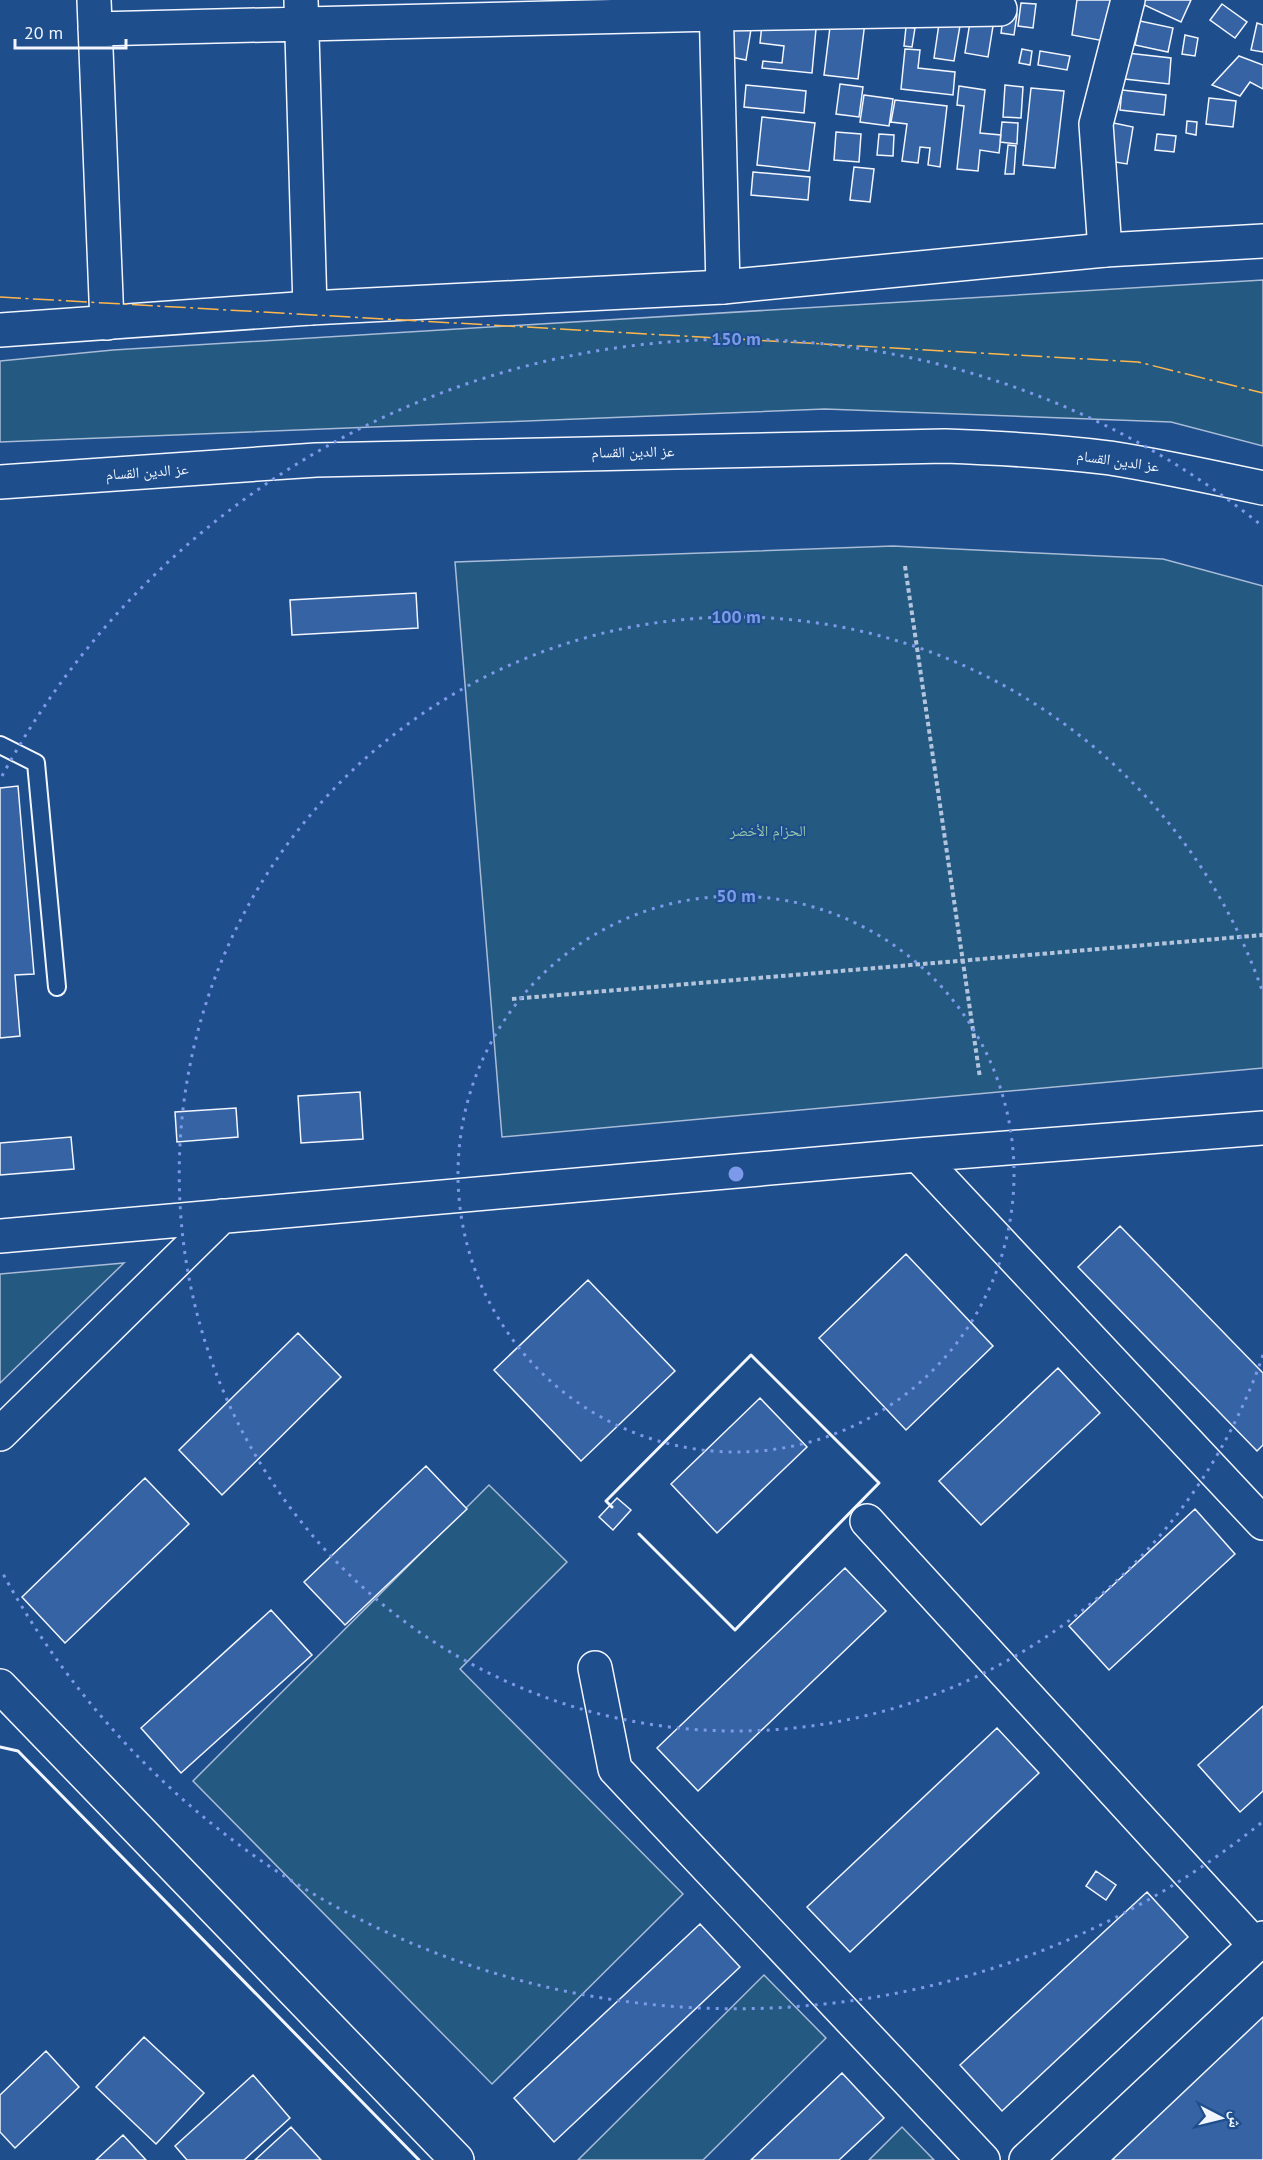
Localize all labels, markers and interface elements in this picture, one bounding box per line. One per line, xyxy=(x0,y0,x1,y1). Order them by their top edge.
scale bar xyxy=(15,12,126,50)
text: 20 m xyxy=(24,21,63,44)
text: 150 m xyxy=(711,327,761,350)
street label: عز الدين القسام xyxy=(591,441,675,463)
street label: عز الدين القسام xyxy=(1075,445,1161,477)
street label: عز الدين القسام xyxy=(105,459,190,485)
text: 100 m xyxy=(711,605,761,628)
park label: الحزام الأخضر xyxy=(729,821,806,841)
text: 50 m xyxy=(716,884,756,907)
centre of rings xyxy=(726,1164,746,1184)
north arrow xyxy=(1191,2088,1251,2148)
text: ش xyxy=(1225,2110,1247,2129)

